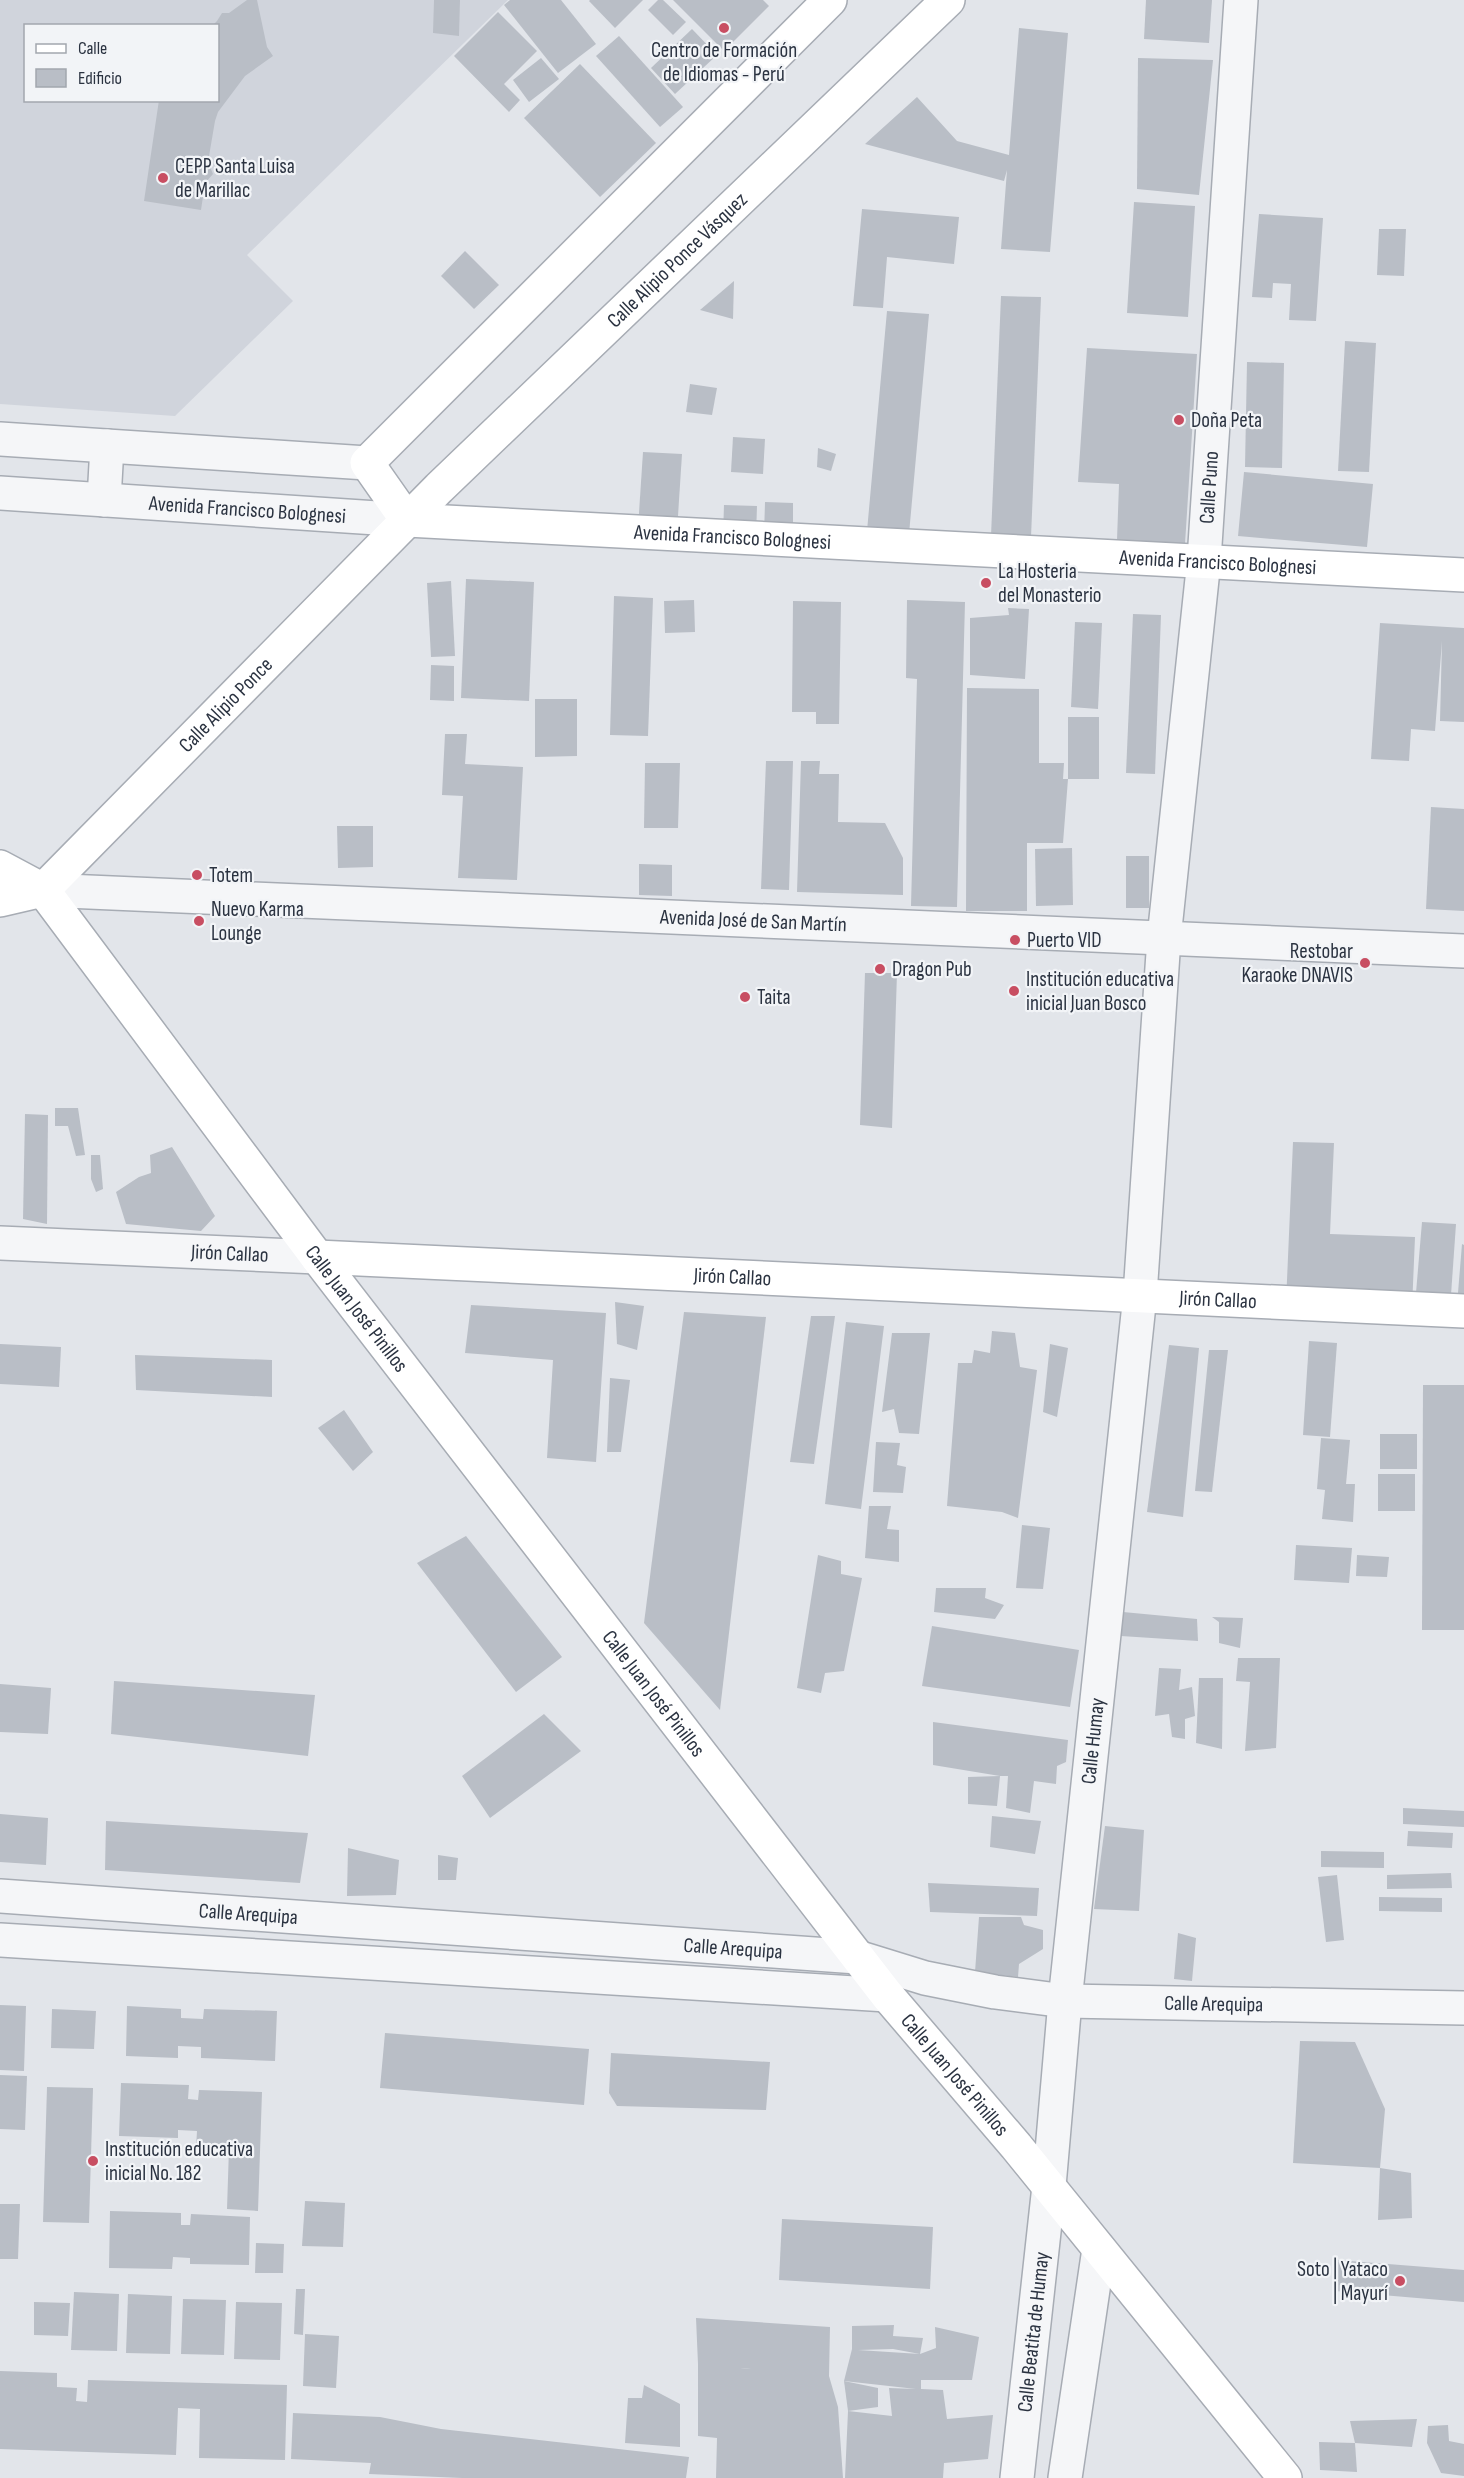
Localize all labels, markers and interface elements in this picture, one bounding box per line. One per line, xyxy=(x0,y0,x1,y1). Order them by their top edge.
marker: Centro de Formación de Idiomas - Perú xyxy=(717,21,731,35)
legend xyxy=(24,24,219,102)
text: Calle xyxy=(78,38,107,59)
place label: Centro de Formación de Idiomas - Perú xyxy=(651,38,797,87)
text: Edificio xyxy=(78,68,122,89)
place label: CEPP Santa Luisa de Marillac xyxy=(175,154,295,203)
marker: CEPP Santa Luisa de Marillac xyxy=(156,171,170,185)
street label: Calle Alipio Ponce Vásquez xyxy=(602,187,753,333)
place label: Doña Peta xyxy=(1191,408,1262,433)
marker: Doña Peta xyxy=(1172,413,1186,427)
street label: Calle Puno xyxy=(1194,450,1224,525)
street label: Avenida Francisco Bolognesi xyxy=(147,490,347,528)
street label: Avenida Francisco Bolognesi xyxy=(632,519,832,555)
street label: Avenida Francisco Bolognesi xyxy=(1118,545,1317,580)
place label: La Hosteria del Monasterio xyxy=(998,559,1102,608)
marker: La Hosteria del Monasterio xyxy=(979,576,993,590)
street label: Calle Alipio Ponce xyxy=(173,652,278,757)
place label: Totem xyxy=(209,863,253,888)
marker: Totem xyxy=(190,868,204,882)
place label: Nuevo Karma Lounge xyxy=(211,897,304,946)
street label: Avenida José de San Martín xyxy=(658,904,847,937)
marker: Nuevo Karma Lounge xyxy=(192,914,206,928)
place label: Puerto VID xyxy=(1027,928,1102,953)
marker: Puerto VID xyxy=(1008,933,1022,947)
place label: Restobar Karaoke DNAVIS xyxy=(1241,939,1353,988)
marker: Restobar Karaoke DNAVIS xyxy=(1358,956,1372,970)
place label: Dragon Pub xyxy=(892,957,972,982)
marker: Dragon Pub xyxy=(873,962,887,976)
place label: Institución educativa inicial Juan Bosco xyxy=(1026,967,1174,1016)
marker: Institución educativa inicial Juan Bosco xyxy=(1007,984,1021,998)
place label: Taita xyxy=(757,985,791,1010)
marker: Taita xyxy=(738,990,752,1004)
street label: Jirón Callao xyxy=(189,1239,269,1267)
street label: Calle Juan José Pinillos xyxy=(300,1240,414,1377)
street label: Jirón Callao xyxy=(692,1262,772,1291)
street label: Jirón Callao xyxy=(1178,1285,1257,1314)
street label: Calle Juan José Pinillos xyxy=(597,1625,711,1762)
street label: Calle Humay xyxy=(1076,1697,1110,1785)
street label: Calle Arequipa xyxy=(198,1898,299,1930)
street label: Calle Arequipa xyxy=(683,1932,784,1964)
street label: Calle Arequipa xyxy=(1164,1990,1264,2017)
street label: Calle Juan José Pinillos xyxy=(896,2008,1014,2141)
place label: Institución educativa inicial No. 182 xyxy=(105,2137,253,2186)
marker: Institución educativa inicial No. 182 xyxy=(86,2154,100,2168)
street label: Calle Beatita de Humay xyxy=(1012,2250,1054,2413)
place label: Soto | Yataco | Mayurí xyxy=(1297,2257,1388,2306)
marker: Soto | Yataco | Mayurí xyxy=(1393,2274,1407,2288)

